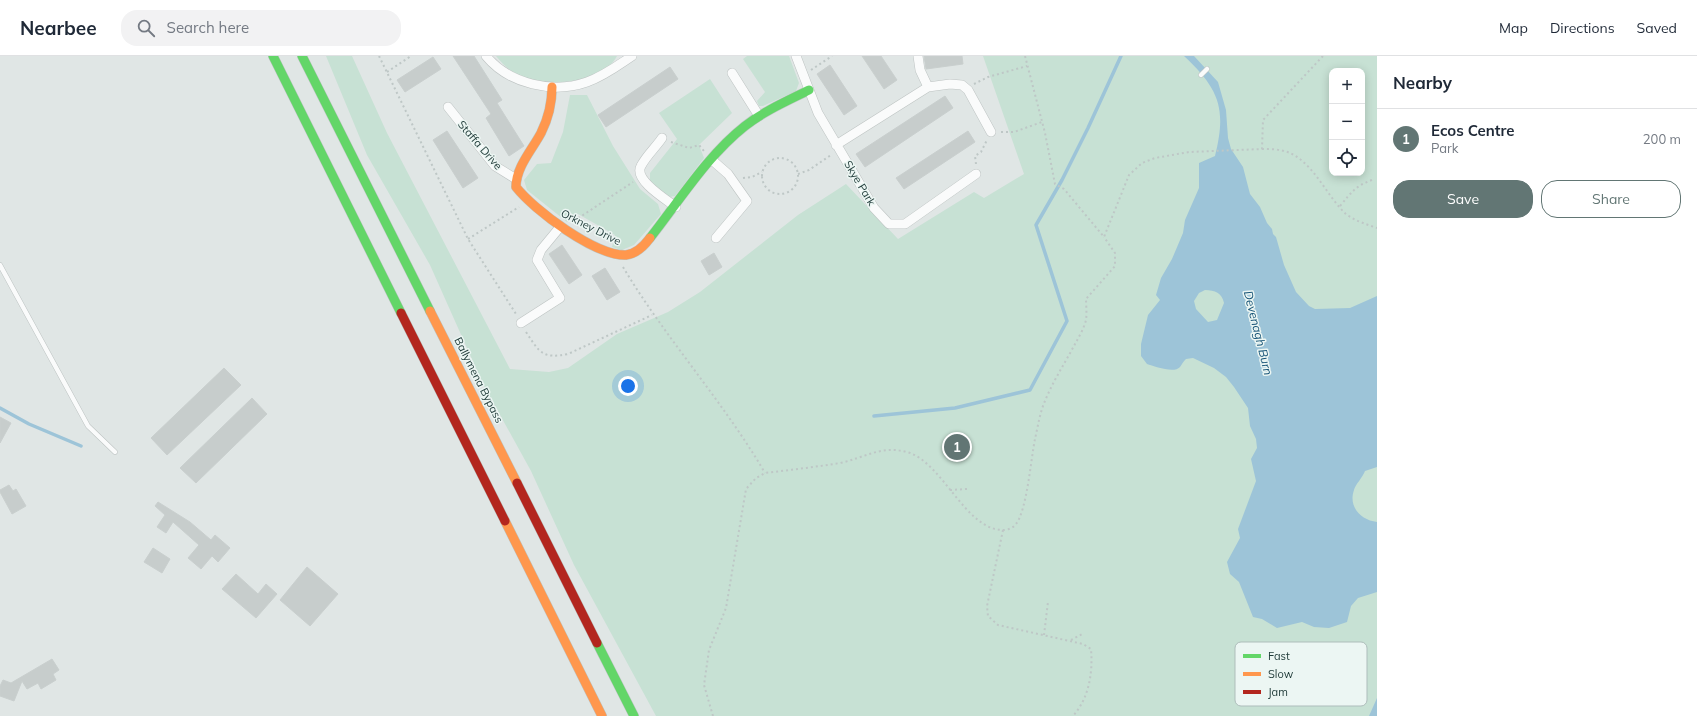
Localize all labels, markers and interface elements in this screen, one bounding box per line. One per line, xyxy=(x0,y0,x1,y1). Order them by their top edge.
search box xyxy=(121,10,401,46)
text: Nearbee xyxy=(20,16,97,40)
icon: search xyxy=(135,17,157,39)
text: Search here xyxy=(167,18,249,37)
text: Map xyxy=(1499,19,1528,37)
text: Directions xyxy=(1550,19,1615,37)
text: Saved xyxy=(1637,19,1677,37)
map controls xyxy=(1329,68,1365,176)
button: + xyxy=(1329,68,1365,104)
text: Nearby xyxy=(1393,72,1452,93)
button: − xyxy=(1329,104,1365,140)
street label: Staffa Drive xyxy=(455,118,505,172)
text: Ecos Centre xyxy=(1431,121,1515,140)
text: 1 xyxy=(1402,131,1410,147)
text: 200 m xyxy=(1643,131,1681,147)
button: locate xyxy=(1329,140,1365,176)
text: Park xyxy=(1431,140,1458,156)
street label: Skye Park xyxy=(841,158,879,208)
button: Save xyxy=(1393,180,1533,218)
button: Share xyxy=(1541,180,1681,218)
street label: Orkney Drive xyxy=(559,206,624,248)
water label: Devenagh Burn xyxy=(1241,289,1276,377)
street label: Ballymena Bypass xyxy=(451,335,507,425)
your location xyxy=(618,376,638,396)
pin: 1 xyxy=(944,432,970,462)
legend xyxy=(1235,642,1367,706)
text: Fast xyxy=(1268,649,1290,663)
text: Slow xyxy=(1268,667,1294,681)
text: Jam xyxy=(1268,685,1288,699)

